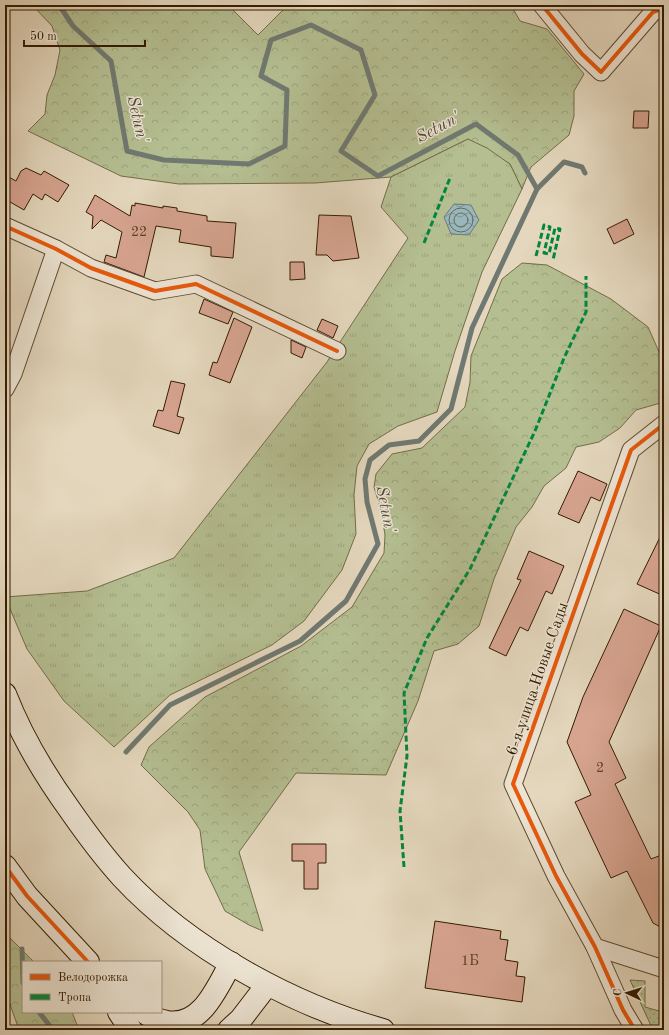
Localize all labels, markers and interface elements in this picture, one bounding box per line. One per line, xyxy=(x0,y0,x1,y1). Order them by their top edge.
scale bar xyxy=(24,22,145,48)
text: 50 m xyxy=(30,30,57,43)
water label: Setun' xyxy=(123,94,151,144)
water label: Setun' xyxy=(413,109,463,146)
house number: 22 xyxy=(131,225,147,239)
water label: Setun' xyxy=(372,485,398,534)
street label: 6-я улица Новые Сады xyxy=(504,600,572,758)
house number: 2 xyxy=(596,761,604,775)
house number: 1Б xyxy=(461,954,479,968)
legend xyxy=(22,961,162,1013)
text: Велодорожка xyxy=(58,972,128,984)
north arrow xyxy=(607,973,647,1013)
text: С xyxy=(613,988,624,996)
text: Тропа xyxy=(58,992,91,1004)

